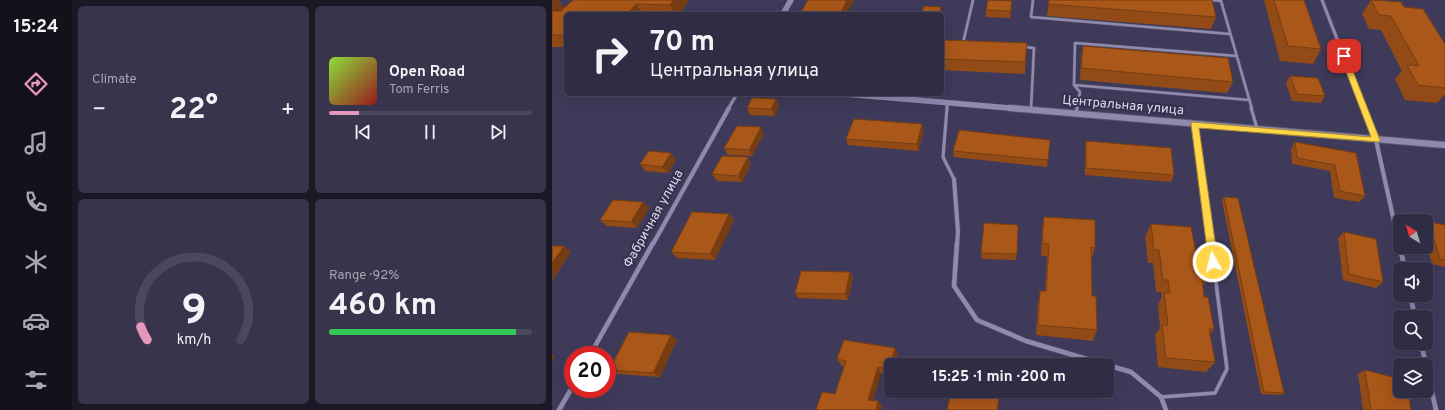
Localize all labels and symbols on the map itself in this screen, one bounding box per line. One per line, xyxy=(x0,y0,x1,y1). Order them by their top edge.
pin xyxy=(1327,39,1361,73)
street label: Центральная улица xyxy=(1062,93,1184,119)
street label: Фабричная улица xyxy=(620,167,688,271)
north arrow xyxy=(1393,214,1433,254)
position arrow xyxy=(1192,241,1234,283)
speed limit sign: 20 xyxy=(564,346,616,398)

